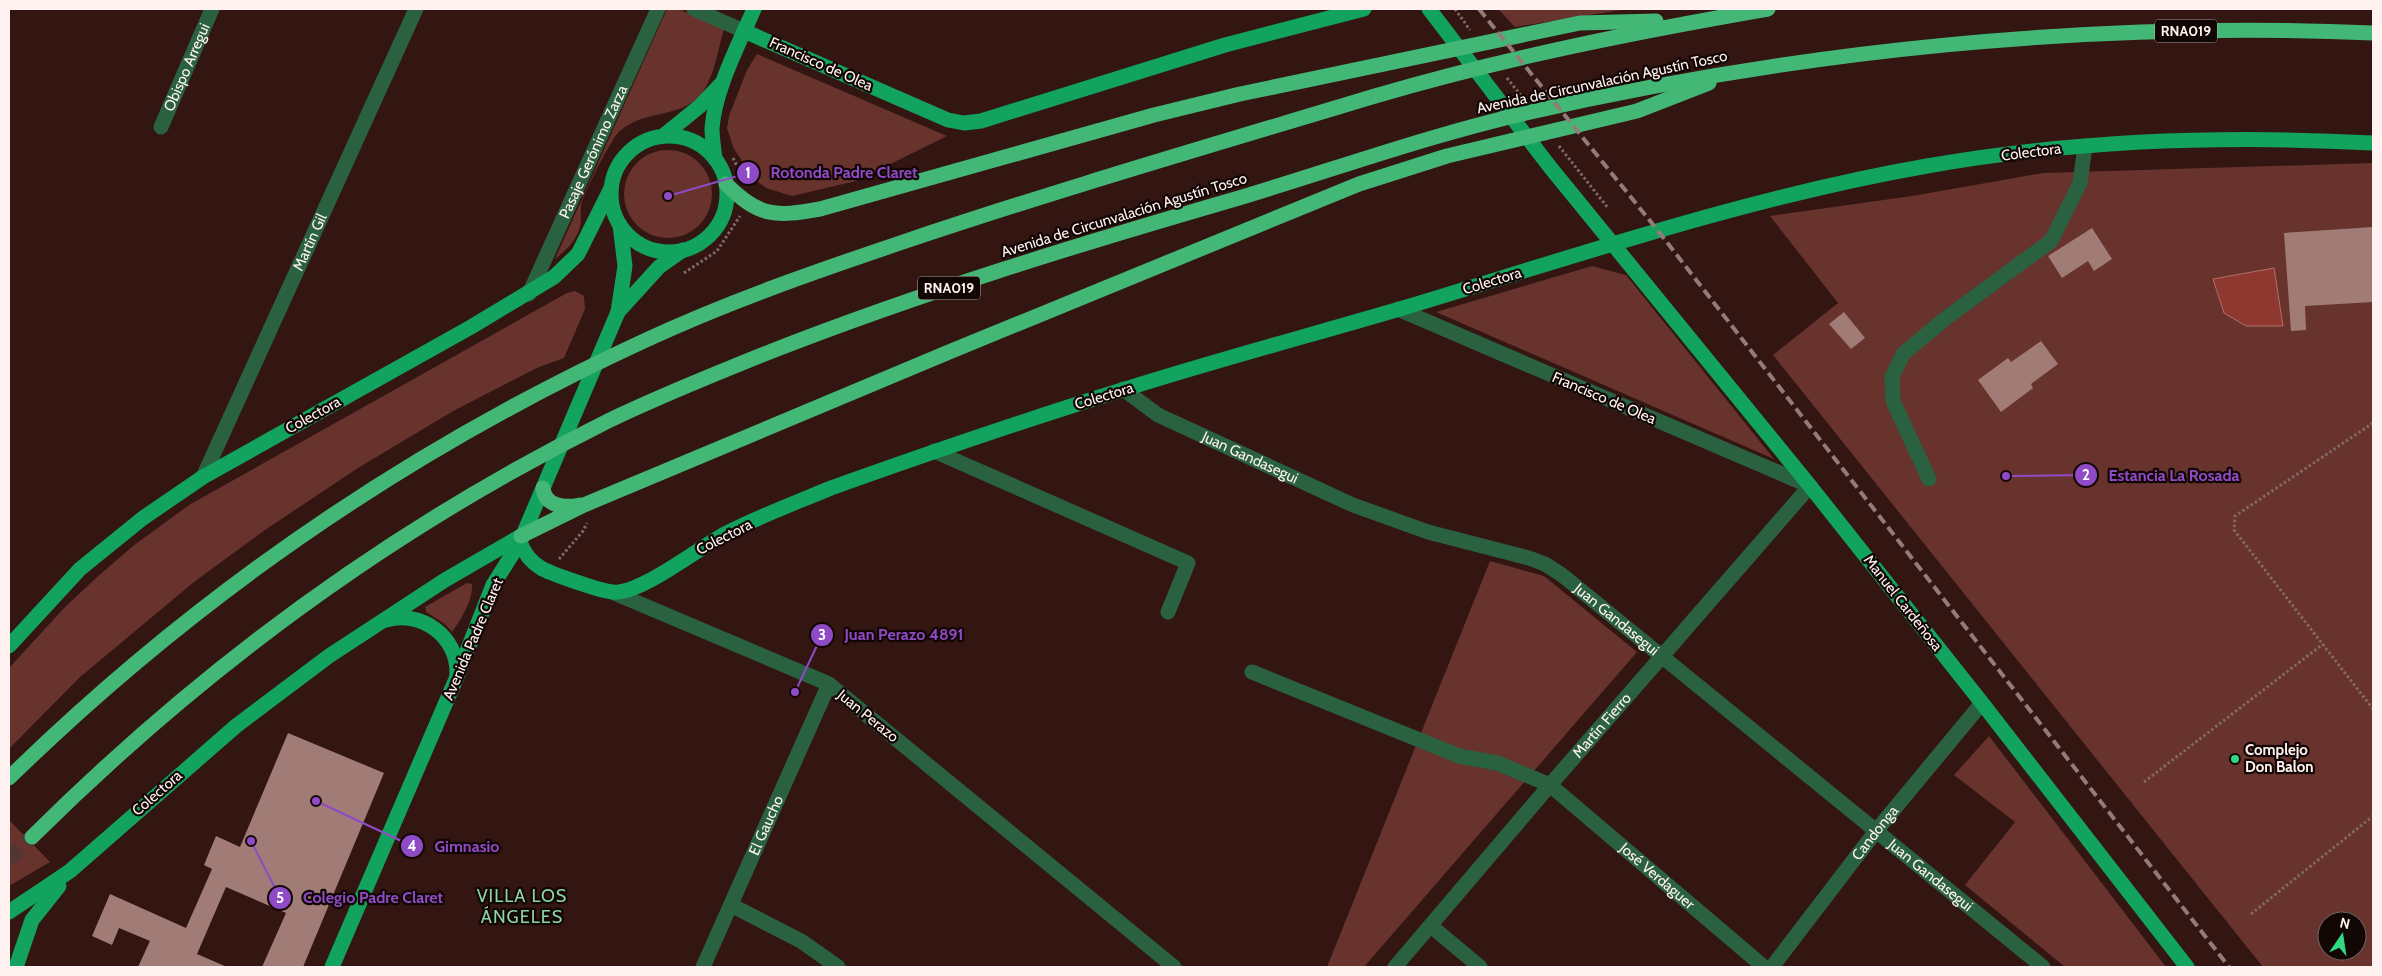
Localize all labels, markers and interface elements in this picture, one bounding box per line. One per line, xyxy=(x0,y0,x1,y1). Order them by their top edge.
road number: RNA019 xyxy=(2155,20,2217,42)
street label: Obispo Arregui xyxy=(160,21,214,114)
street label: Francisco de Olea xyxy=(767,33,876,95)
street label: Avenida de Circunvalación Agustín Tosco xyxy=(1475,47,1729,117)
street label: Pasaje Gerónimo Zarza xyxy=(555,82,632,221)
street label: Colectora xyxy=(2000,139,2063,165)
callout: Rotonda Padre Claret xyxy=(735,157,927,188)
text: Rotonda Padre Claret xyxy=(770,163,918,182)
text: 1 xyxy=(745,164,751,182)
street label: Avenida de Circunvalación Agustín Tosco xyxy=(999,169,1249,261)
street label: Martín Gil xyxy=(289,210,331,274)
street label: Colectora xyxy=(1461,263,1524,298)
road number: RNA019 xyxy=(918,276,980,300)
street label: Francisco de Olea xyxy=(1549,368,1659,428)
street label: Colectora xyxy=(1073,378,1136,413)
street label: Colectora xyxy=(282,392,344,437)
street label: Juan Gandasegui xyxy=(1198,427,1301,487)
callout: Estancia La Rosada xyxy=(2073,460,2249,491)
text: 2 xyxy=(2082,466,2090,484)
text: Estancia La Rosada xyxy=(2108,466,2240,485)
street label: Colectora xyxy=(693,515,756,559)
street label: Manuel Cardeñosa xyxy=(1860,551,1947,655)
street label: Avenida Padre Claret xyxy=(439,575,507,703)
street label: Juan Gandasegui xyxy=(1570,579,1663,659)
callout: Juan Perazo 4891 xyxy=(810,619,974,650)
text: Juan Perazo 4891 xyxy=(844,625,963,644)
text: 3 xyxy=(818,626,826,644)
street label: Juan Perazo xyxy=(833,685,902,746)
street label: Martín Fierro xyxy=(1569,689,1635,762)
place label: Complejo Don Balon xyxy=(2245,741,2313,776)
marker: Complejo Don Balon xyxy=(2229,753,2241,765)
street label: Colectora xyxy=(128,766,186,820)
street label: El Gaucho xyxy=(745,793,787,858)
street label: Candonga xyxy=(1848,802,1903,864)
callout: Gimnasio xyxy=(399,831,509,862)
street label: Juan Gandasegui xyxy=(1884,835,1977,915)
text: 4 xyxy=(407,837,417,855)
text: Gimnasio xyxy=(435,837,499,856)
street label: José Verdaguer xyxy=(1615,838,1699,913)
callout: Colegio Padre Claret xyxy=(268,882,453,913)
district label: VILLA LOS ÁNGELES xyxy=(477,885,567,928)
text: Colegio Padre Claret xyxy=(303,888,444,907)
text: 5 xyxy=(276,889,284,907)
north arrow xyxy=(2317,911,2367,961)
text: N xyxy=(2338,913,2352,933)

